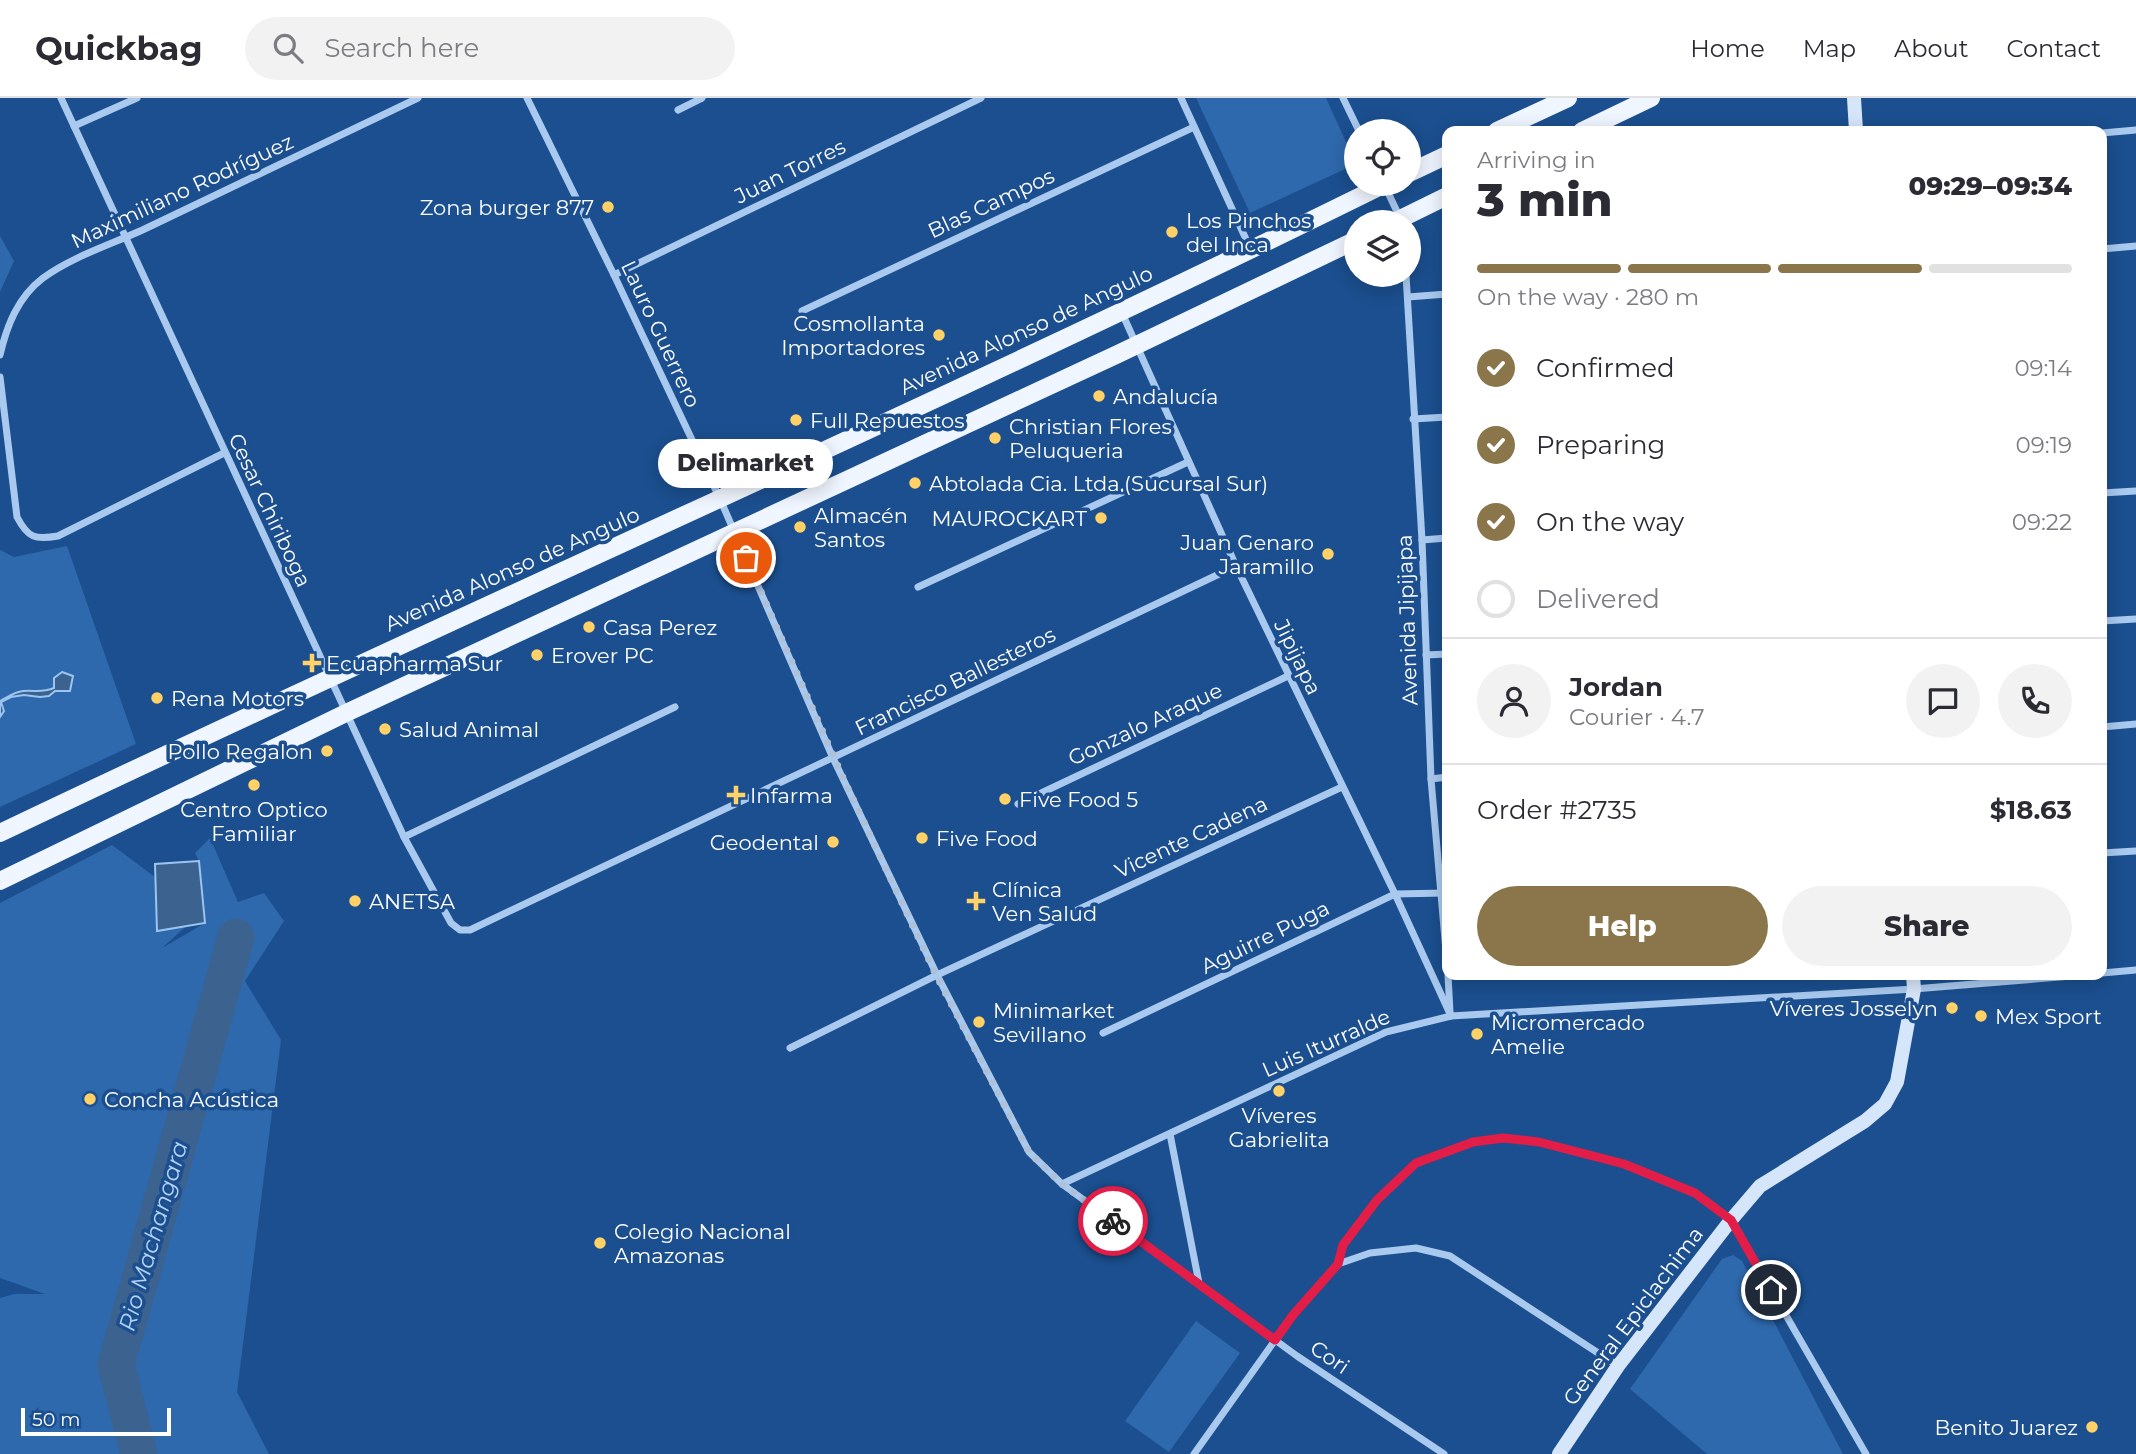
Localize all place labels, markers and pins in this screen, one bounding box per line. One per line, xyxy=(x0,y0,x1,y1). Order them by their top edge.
place label: Zona burger 877 xyxy=(420,195,594,220)
marker: Zona burger 877 xyxy=(600,199,616,215)
place label: Los Pinchos del Inca xyxy=(1186,208,1311,257)
marker: Los Pinchos del Inca xyxy=(1164,224,1180,240)
place label: Cosmollanta Importadores xyxy=(781,311,925,360)
marker: Cosmollanta Importadores xyxy=(931,327,947,343)
place label: Andalucía xyxy=(1113,384,1218,409)
marker: Andalucía xyxy=(1091,388,1107,404)
place label: Full Repuestos xyxy=(810,408,965,433)
marker: Full Repuestos xyxy=(788,412,804,428)
place label: Christian Flores Peluqueria xyxy=(1009,414,1172,463)
marker: Christian Flores Peluqueria xyxy=(987,430,1003,446)
callout: Delimarket xyxy=(658,439,834,488)
place label: Abtolada Cia. Ltda.(Sucursal Sur) xyxy=(929,471,1268,496)
marker: Abtolada Cia. Ltda.(Sucursal Sur) xyxy=(907,475,923,491)
place label: Almacén Santos xyxy=(814,503,908,552)
place label: MAUROCKART xyxy=(931,506,1087,531)
marker: MAUROCKART xyxy=(1093,510,1109,526)
marker: Almacén Santos xyxy=(792,519,808,535)
pin xyxy=(716,528,776,588)
place label: Juan Genaro Jaramillo xyxy=(1179,530,1314,579)
marker: Juan Genaro Jaramillo xyxy=(1320,546,1336,562)
place label: Casa Perez xyxy=(603,615,717,640)
marker: Casa Perez xyxy=(581,619,597,635)
place label: Erover PC xyxy=(551,643,654,668)
marker: Erover PC xyxy=(529,647,545,663)
place label: Ecuapharma Sur xyxy=(326,651,503,676)
marker: Ecuapharma Sur xyxy=(304,655,320,671)
place label: Rena Motors xyxy=(171,686,304,711)
marker: Rena Motors xyxy=(149,690,165,706)
place label: Salud Animal xyxy=(399,717,539,742)
marker: Salud Animal xyxy=(377,721,393,737)
place label: Pollo Regalon xyxy=(167,739,313,764)
marker: Pollo Regalon xyxy=(319,743,335,759)
marker: Centro Optico Familiar xyxy=(246,777,262,793)
place label: Infarma xyxy=(750,783,833,808)
marker: Infarma xyxy=(728,787,744,803)
place label: Five Food 5 xyxy=(1019,787,1138,812)
marker: Five Food 5 xyxy=(997,791,1013,807)
place label: Centro Optico Familiar xyxy=(180,797,328,846)
place label: Five Food xyxy=(936,826,1038,851)
place label: Geodental xyxy=(710,830,819,855)
marker: Five Food xyxy=(914,830,930,846)
marker: Geodental xyxy=(825,834,841,850)
place label: Clínica Ven Salud xyxy=(992,877,1097,926)
place label: ANETSA xyxy=(369,889,456,914)
marker: Clínica Ven Salud xyxy=(966,891,986,911)
marker: ANETSA xyxy=(347,893,363,909)
place label: Víveres Josselyn xyxy=(1770,996,1938,1021)
place label: Minimarket Sevillano xyxy=(993,998,1115,1047)
marker: Víveres Josselyn xyxy=(1944,1000,1960,1016)
place label: Mex Sport xyxy=(1995,1004,2102,1029)
marker: Mex Sport xyxy=(1973,1008,1989,1024)
place label: Micromercado Amelie xyxy=(1491,1010,1645,1059)
marker: Minimarket Sevillano xyxy=(971,1014,987,1030)
marker: Micromercado Amelie xyxy=(1469,1026,1485,1042)
marker: Víveres Gabrielita xyxy=(1271,1083,1287,1099)
place label: Concha Acústica xyxy=(104,1087,279,1112)
marker: Concha Acústica xyxy=(82,1091,98,1107)
place label: Víveres Gabrielita xyxy=(1228,1103,1330,1152)
place label: Colegio Nacional Amazonas xyxy=(614,1219,791,1268)
marker: Colegio Nacional Amazonas xyxy=(592,1235,608,1251)
pin xyxy=(1741,1260,1801,1320)
place label: Benito Juarez xyxy=(1935,1415,2078,1440)
marker: Benito Juarez xyxy=(2084,1419,2100,1435)

